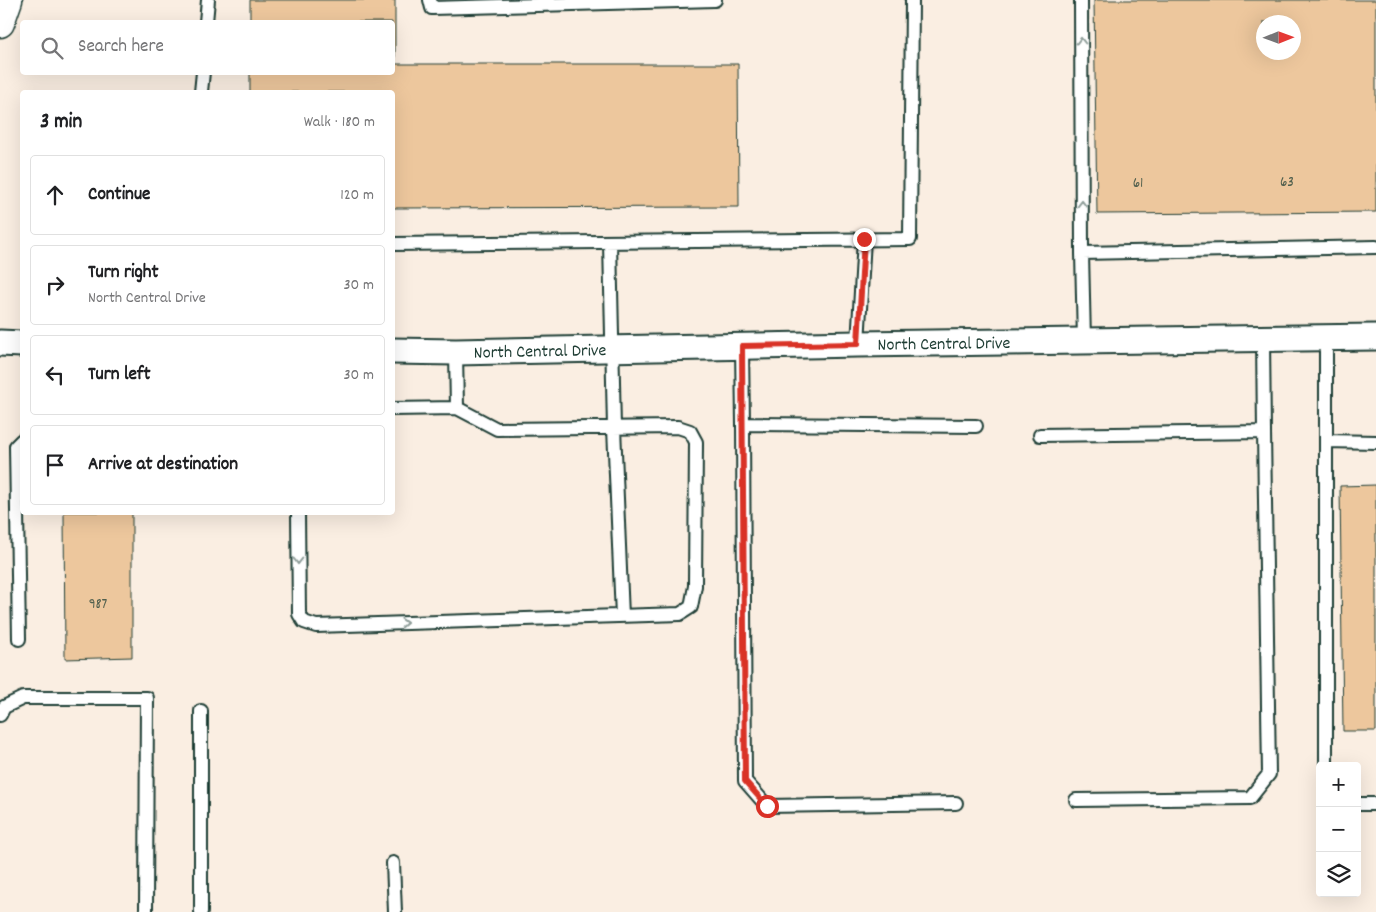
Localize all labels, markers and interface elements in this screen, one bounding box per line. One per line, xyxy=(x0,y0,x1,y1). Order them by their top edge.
north arrow xyxy=(1256,15,1301,60)
search box xyxy=(20,20,395,75)
icon: search xyxy=(38,34,66,62)
text: Search here xyxy=(78,34,164,61)
one-way arrow xyxy=(1076,37,1086,45)
text: 3 min xyxy=(40,108,82,138)
text: Walk · 180 m xyxy=(304,111,375,134)
house number: 63 xyxy=(1280,172,1294,194)
house number: 61 xyxy=(1133,173,1143,195)
icon: ahead xyxy=(41,181,69,209)
text: Continue xyxy=(88,182,150,209)
text: 120 m xyxy=(340,184,374,207)
one-way arrow xyxy=(1077,200,1087,208)
route end xyxy=(853,228,876,251)
text: Turn right xyxy=(88,260,159,287)
icon: right xyxy=(41,271,69,299)
text: 30 m xyxy=(344,274,374,297)
text: North Central Drive xyxy=(88,287,206,310)
street label: North Central Drive xyxy=(877,332,1011,359)
street label: North Central Drive xyxy=(473,339,607,367)
icon: left xyxy=(41,361,69,389)
text: Turn left xyxy=(88,362,151,389)
text: 30 m xyxy=(344,364,374,387)
icon: arrive xyxy=(41,451,69,479)
text: Arrive at destination xyxy=(88,452,238,479)
one-way arrow xyxy=(293,558,303,565)
house number: 987 xyxy=(89,594,108,616)
one-way arrow xyxy=(400,618,408,628)
map controls xyxy=(1316,762,1361,897)
button: + xyxy=(1316,762,1361,807)
route start xyxy=(756,795,779,818)
button: − xyxy=(1316,807,1361,852)
button: layers xyxy=(1316,852,1361,897)

